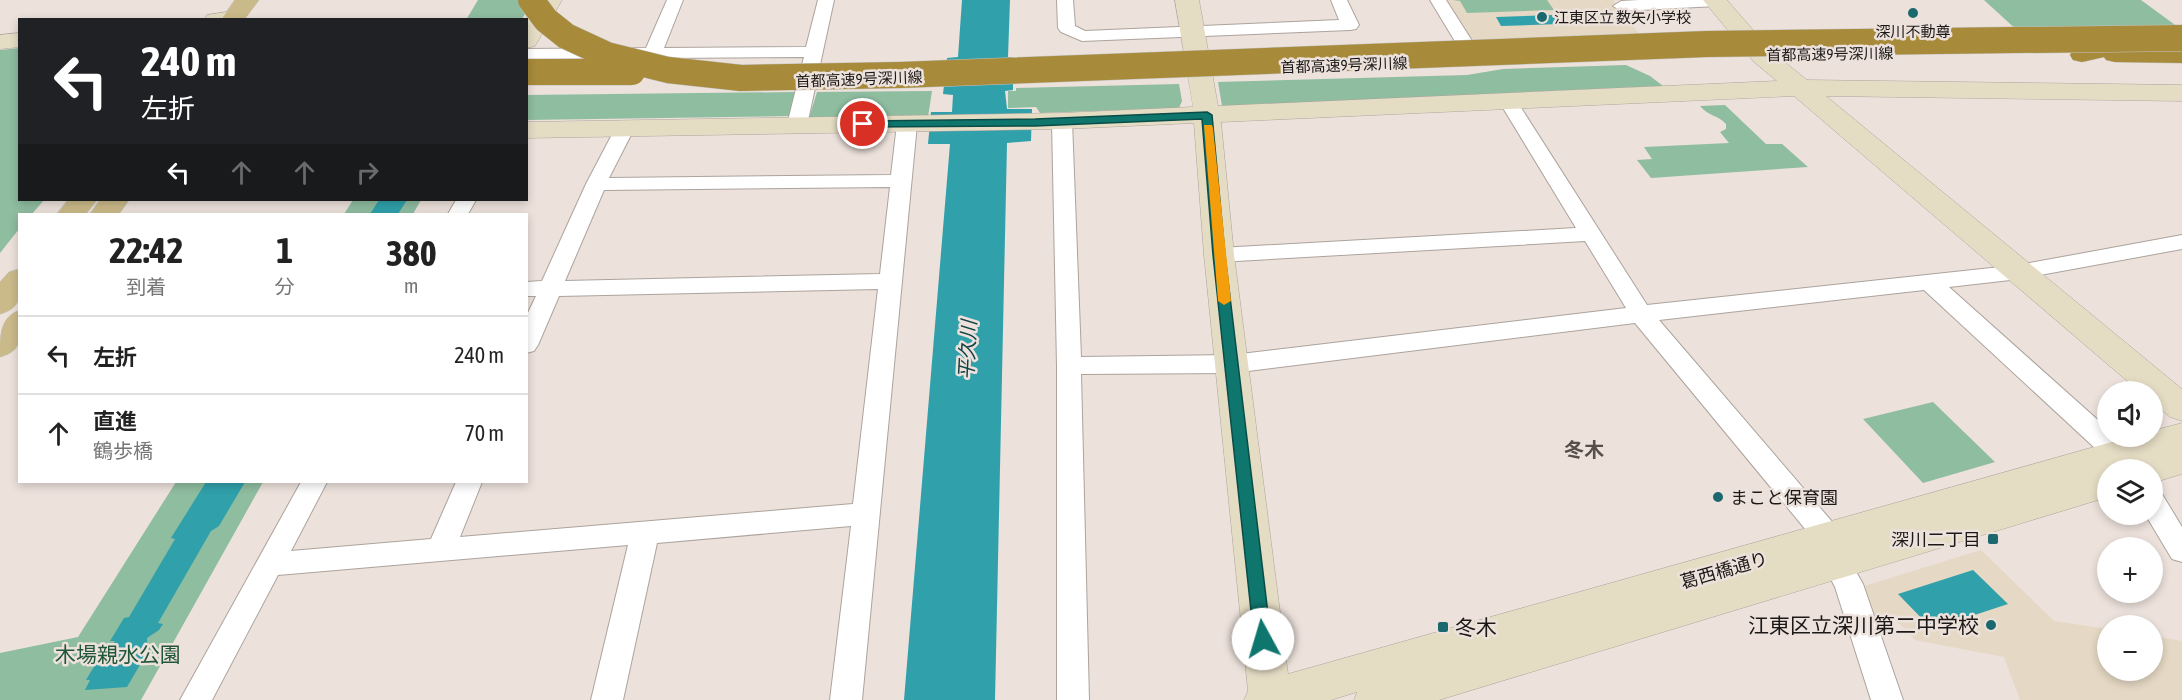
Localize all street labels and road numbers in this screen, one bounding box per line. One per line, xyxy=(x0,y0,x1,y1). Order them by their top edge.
street label: 首都高速9号深川線 xyxy=(1766,44,1894,64)
street label: 首都高速9号深川線 xyxy=(1280,54,1408,76)
street label: 首都高速9号深川線 xyxy=(795,68,923,90)
street label: 葛西橋通り xyxy=(1678,548,1770,592)

